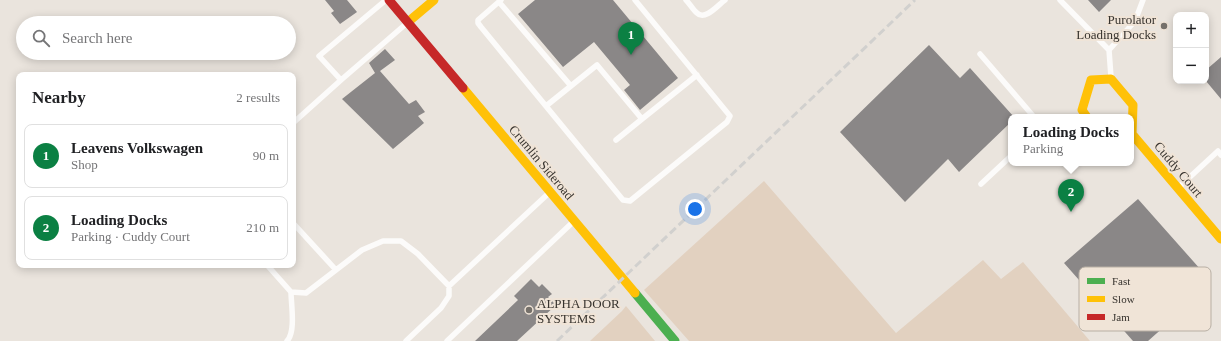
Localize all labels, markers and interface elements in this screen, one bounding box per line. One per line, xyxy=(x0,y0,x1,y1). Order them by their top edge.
place label: Purolator Loading Docks xyxy=(1076,12,1157,42)
map controls xyxy=(1173,12,1209,84)
button: + xyxy=(1173,12,1209,48)
search box xyxy=(16,16,296,60)
marker: Purolator Loading Docks xyxy=(1159,21,1169,31)
pin: 1 xyxy=(618,22,644,55)
icon: search xyxy=(30,27,52,49)
text: Search here xyxy=(62,30,132,46)
button: − xyxy=(1173,48,1209,84)
text: Nearby xyxy=(32,88,86,107)
text: 2 results xyxy=(236,90,280,105)
popup xyxy=(1008,114,1134,166)
street label: Crumlin Sideroad xyxy=(506,122,578,203)
text: Loading Docks xyxy=(1023,124,1119,140)
street label: Cuddy Court xyxy=(1151,139,1206,200)
text: Leavens Volkswagen xyxy=(71,140,203,156)
text: Parking xyxy=(1023,141,1063,156)
text: 1 xyxy=(43,148,49,163)
text: 90 m xyxy=(253,148,279,163)
text: Shop xyxy=(71,157,98,172)
pin: 2 xyxy=(1058,179,1084,212)
your location xyxy=(685,199,705,219)
text: Loading Docks xyxy=(71,212,167,228)
text: 2 xyxy=(43,220,49,235)
text: 210 m xyxy=(246,220,279,235)
text: Parking · Cuddy Court xyxy=(71,229,190,244)
legend xyxy=(1079,267,1211,331)
text: Fast xyxy=(1112,275,1130,287)
text: Slow xyxy=(1112,293,1135,305)
place label: ALPHA DOOR SYSTEMS xyxy=(537,296,620,326)
marker: ALPHA DOOR SYSTEMS xyxy=(524,305,534,315)
text: Jam xyxy=(1112,311,1130,323)

